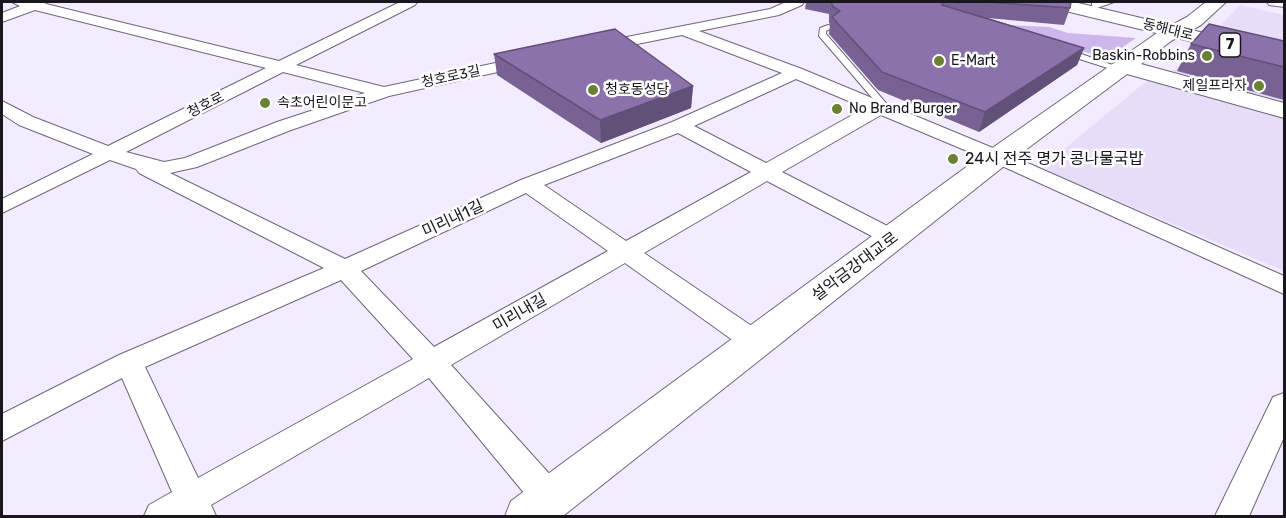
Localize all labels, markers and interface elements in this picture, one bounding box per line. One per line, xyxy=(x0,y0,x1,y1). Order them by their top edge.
street label: 동해대로 xyxy=(1141,16,1195,44)
road number: 7 xyxy=(1220,33,1240,57)
place label: Baskin-Robbins xyxy=(1092,48,1195,64)
marker: Baskin-Robbins xyxy=(1200,49,1214,63)
place label: E-Mart xyxy=(951,53,996,69)
marker: E-Mart xyxy=(932,54,946,68)
street label: 청호로3길 xyxy=(420,63,482,91)
place label: 제일프라자 xyxy=(1183,78,1247,94)
marker: 제일프라자 xyxy=(1252,79,1266,93)
place label: 청호동성당 xyxy=(605,82,669,98)
marker: 청호동성당 xyxy=(586,83,600,97)
street label: 청호로 xyxy=(185,89,227,121)
place label: 속초어린이문고 xyxy=(277,95,367,111)
marker: 속초어린이문고 xyxy=(258,96,272,110)
place label: No Brand Burger xyxy=(849,101,957,117)
marker: No Brand Burger xyxy=(830,102,844,116)
place label: 24시 전주 명가 콩나물국밥 xyxy=(965,149,1143,169)
marker: 24시 전주 명가 콩나물국밥 xyxy=(946,152,960,166)
street label: 미리내1길 xyxy=(419,196,487,242)
street label: 설악금강대교로 xyxy=(808,228,902,306)
street label: 미리내길 xyxy=(490,290,550,336)

